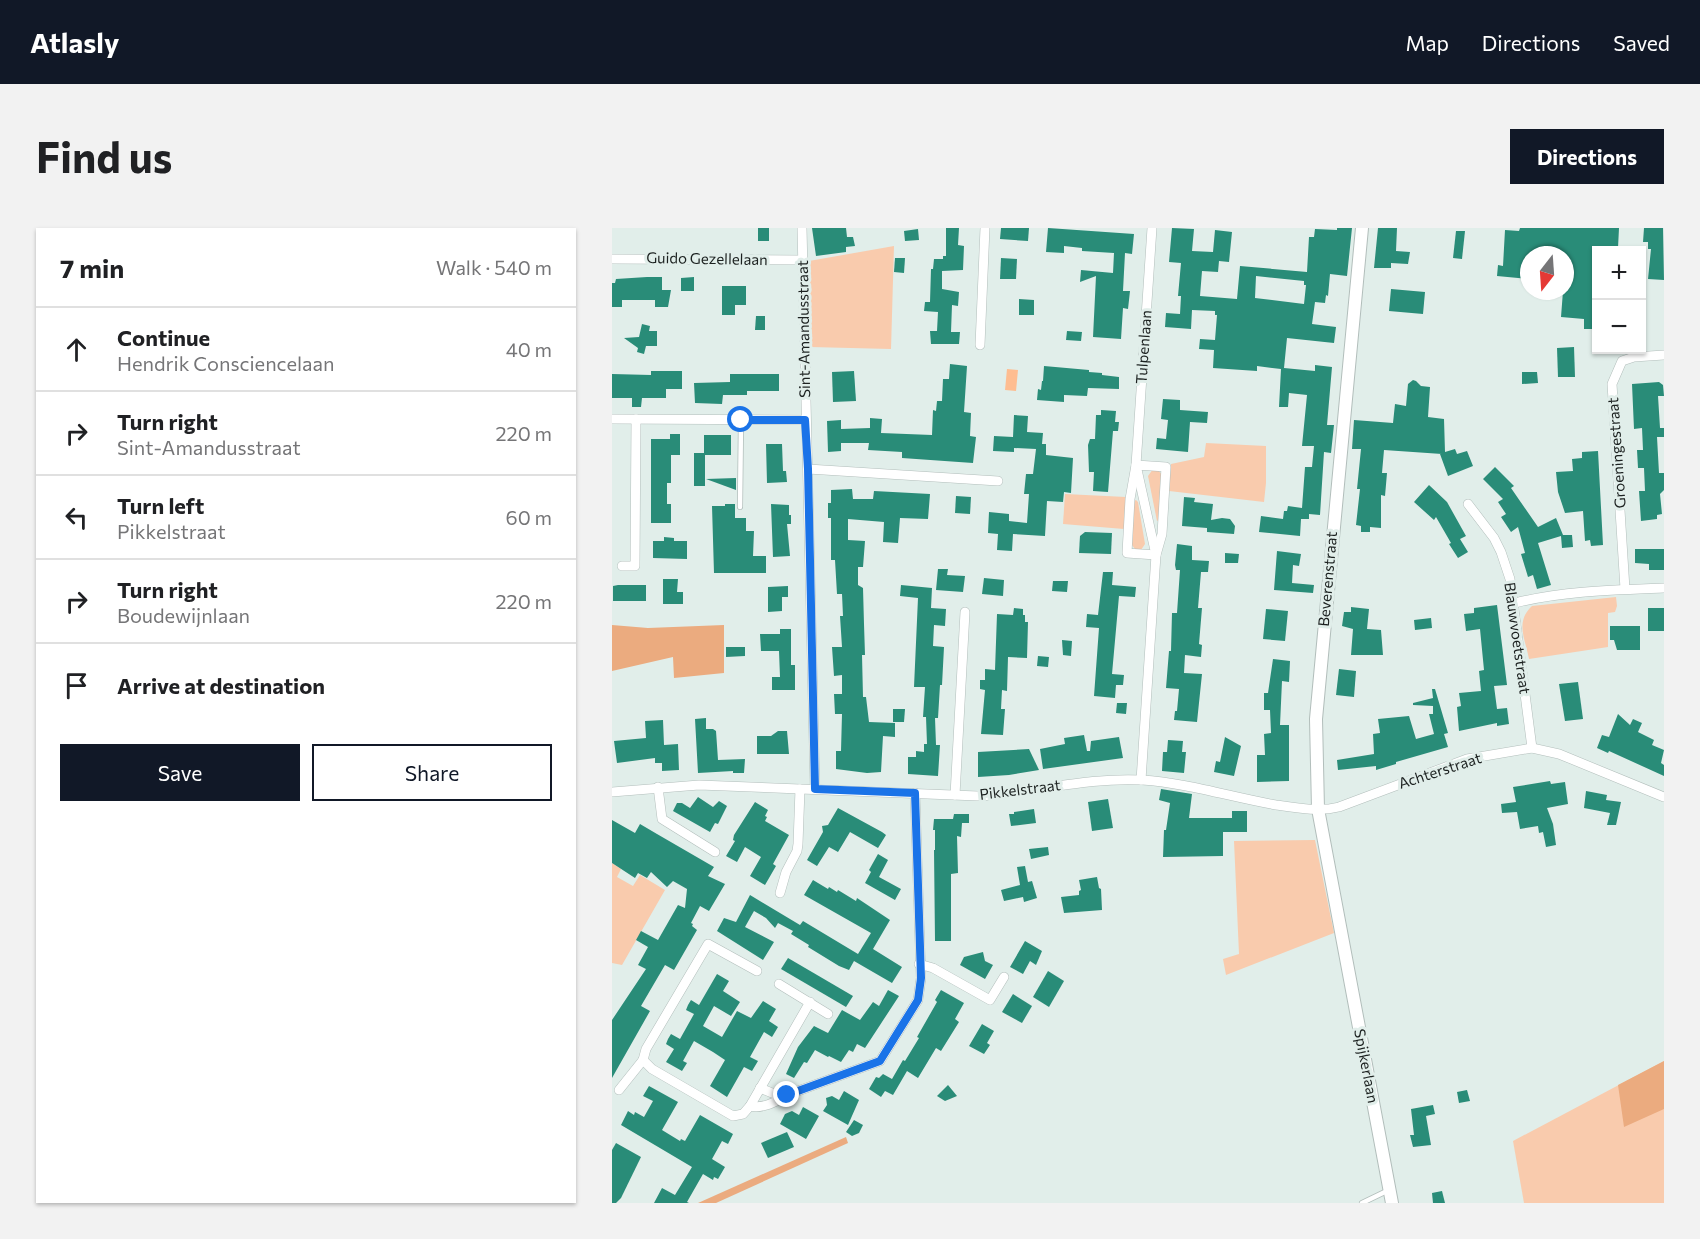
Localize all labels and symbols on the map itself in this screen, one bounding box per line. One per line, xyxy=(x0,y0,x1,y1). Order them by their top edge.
north arrow xyxy=(1520,246,1574,300)
street label: Guido Gezellelaan xyxy=(646,248,768,268)
street label: Sint-Amandusstraat xyxy=(793,260,813,398)
street label: Tulpenlaan xyxy=(1131,309,1155,384)
street label: Groeningestraat xyxy=(1603,397,1629,509)
route start xyxy=(727,406,753,432)
street label: Beverenstraat xyxy=(1314,531,1340,627)
street label: Blauwvoetstraat xyxy=(1501,581,1535,695)
street label: Achterstraat xyxy=(1396,748,1484,792)
street label: Pikkelstraat xyxy=(978,775,1061,803)
street label: Spijkerlaan xyxy=(1351,1027,1383,1104)
route end xyxy=(773,1081,799,1107)

